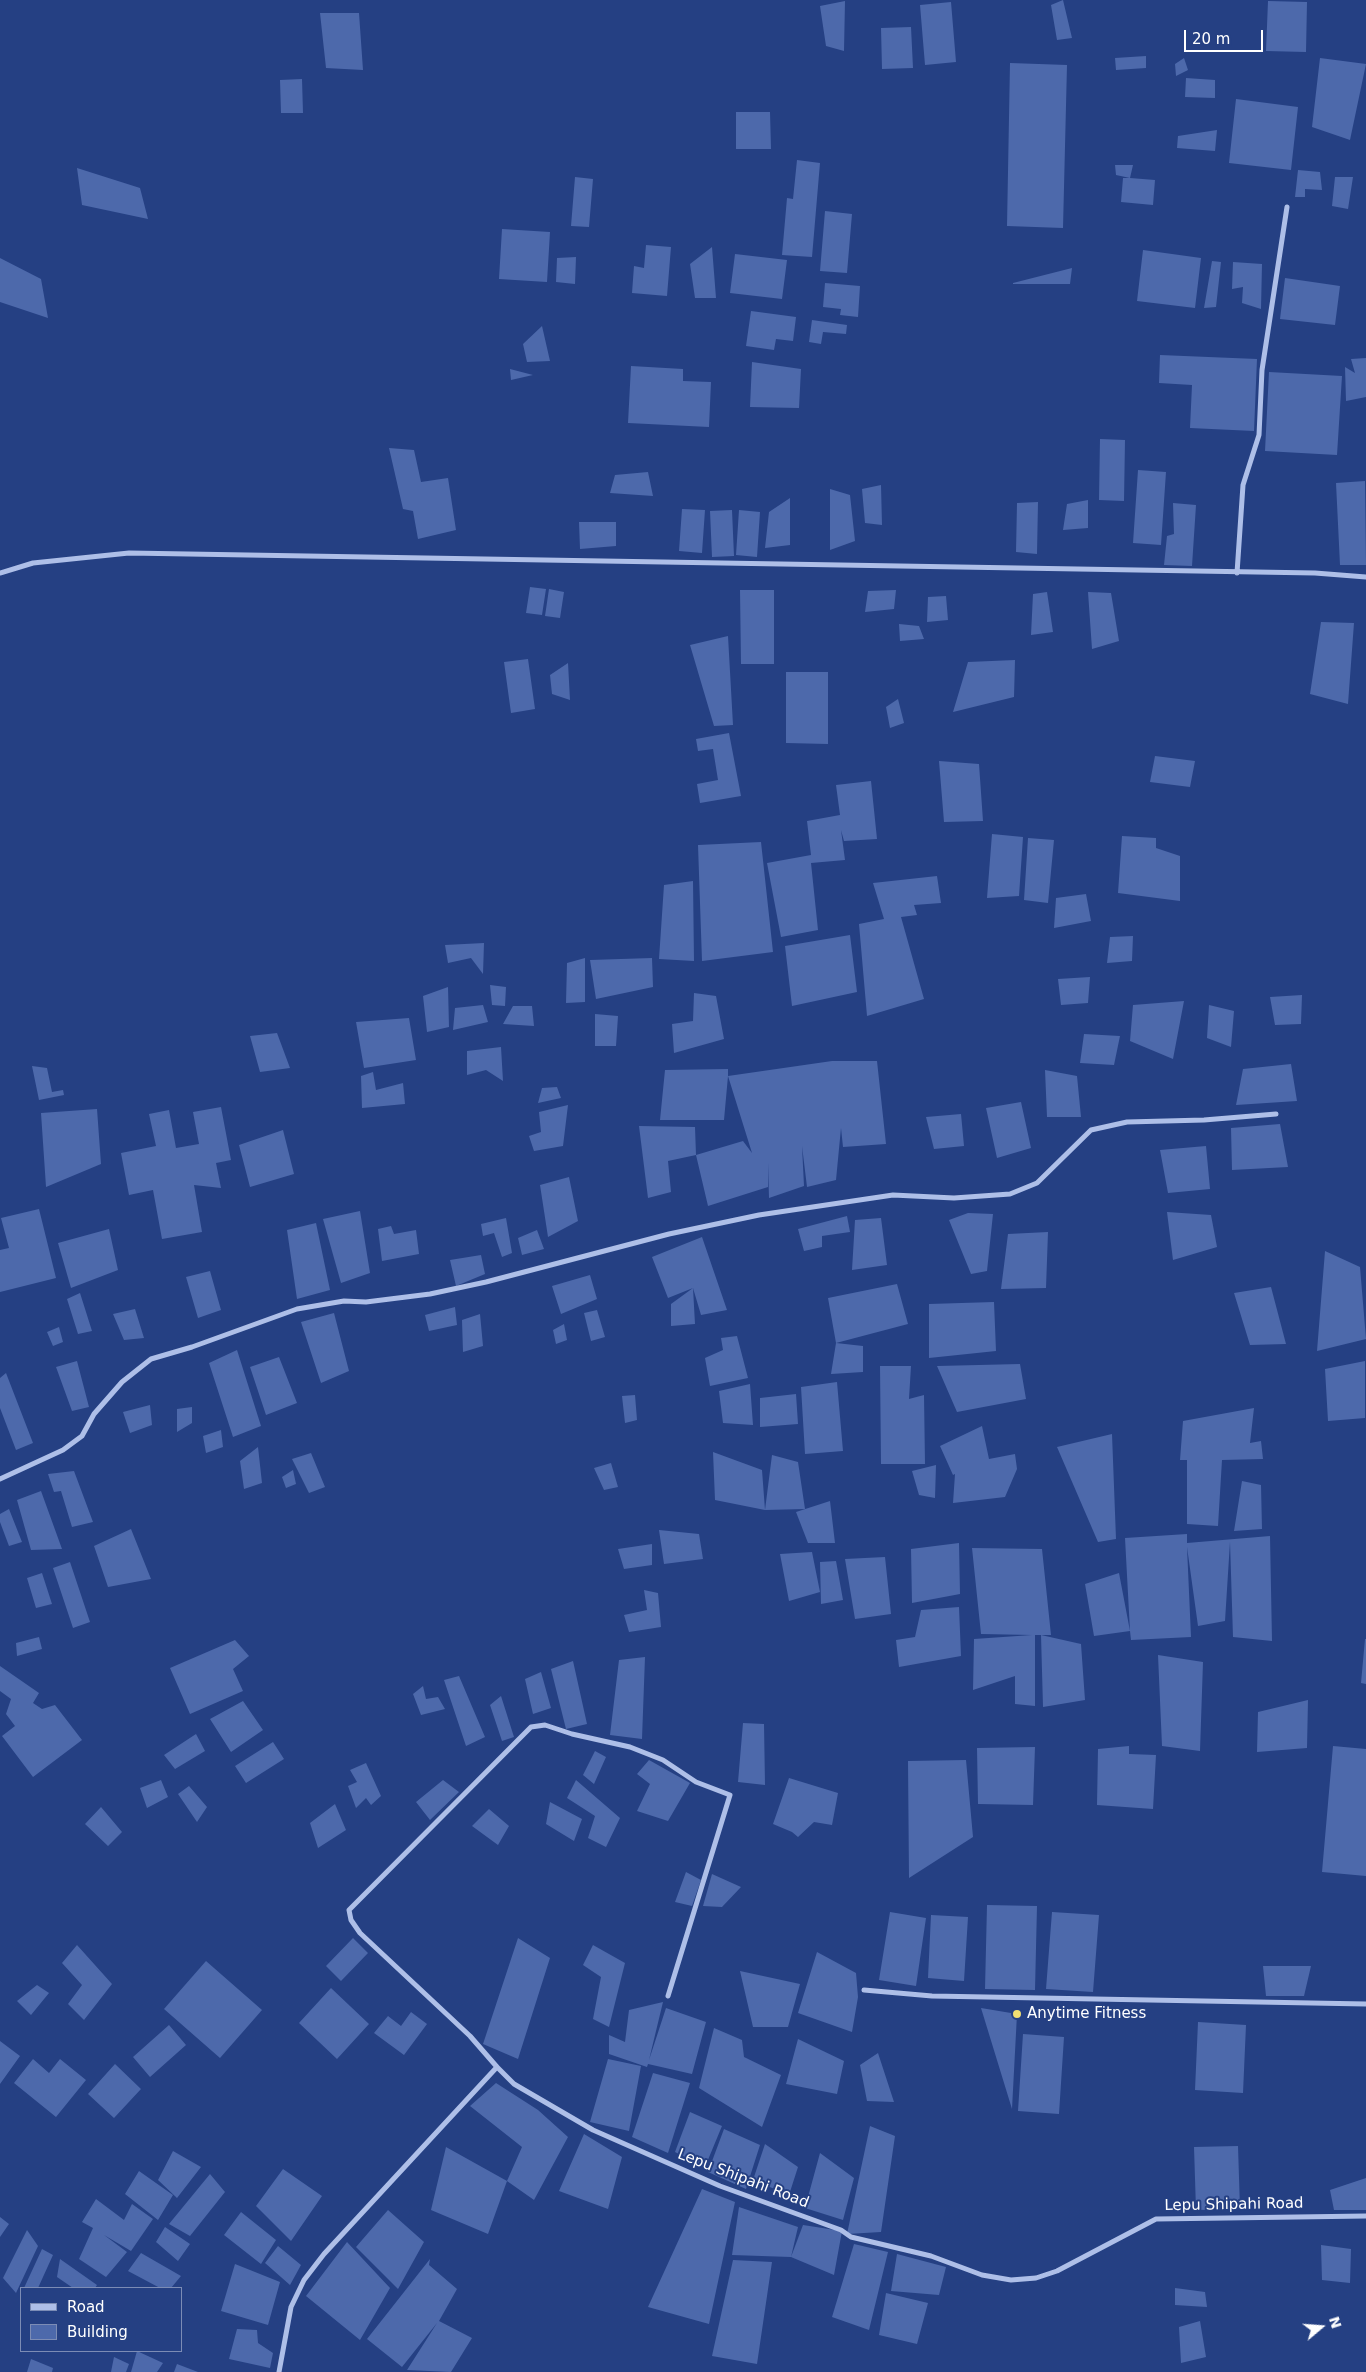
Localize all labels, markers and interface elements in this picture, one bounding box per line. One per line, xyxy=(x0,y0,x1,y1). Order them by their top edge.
scale bar xyxy=(1186,20,1265,52)
text: 20 m xyxy=(1192,30,1230,48)
place label: Anytime Fitness xyxy=(1027,2005,1146,2023)
marker: Anytime Fitness xyxy=(1011,2008,1023,2020)
street label: Lepu Shipahi Road xyxy=(675,2146,811,2212)
street label: Lepu Shipahi Road xyxy=(1164,2195,1304,2215)
legend xyxy=(20,2287,182,2352)
text: Road xyxy=(67,2298,105,2316)
north arrow xyxy=(1296,2302,1346,2352)
text: N xyxy=(1326,2314,1345,2330)
text: Building xyxy=(67,2323,128,2341)

